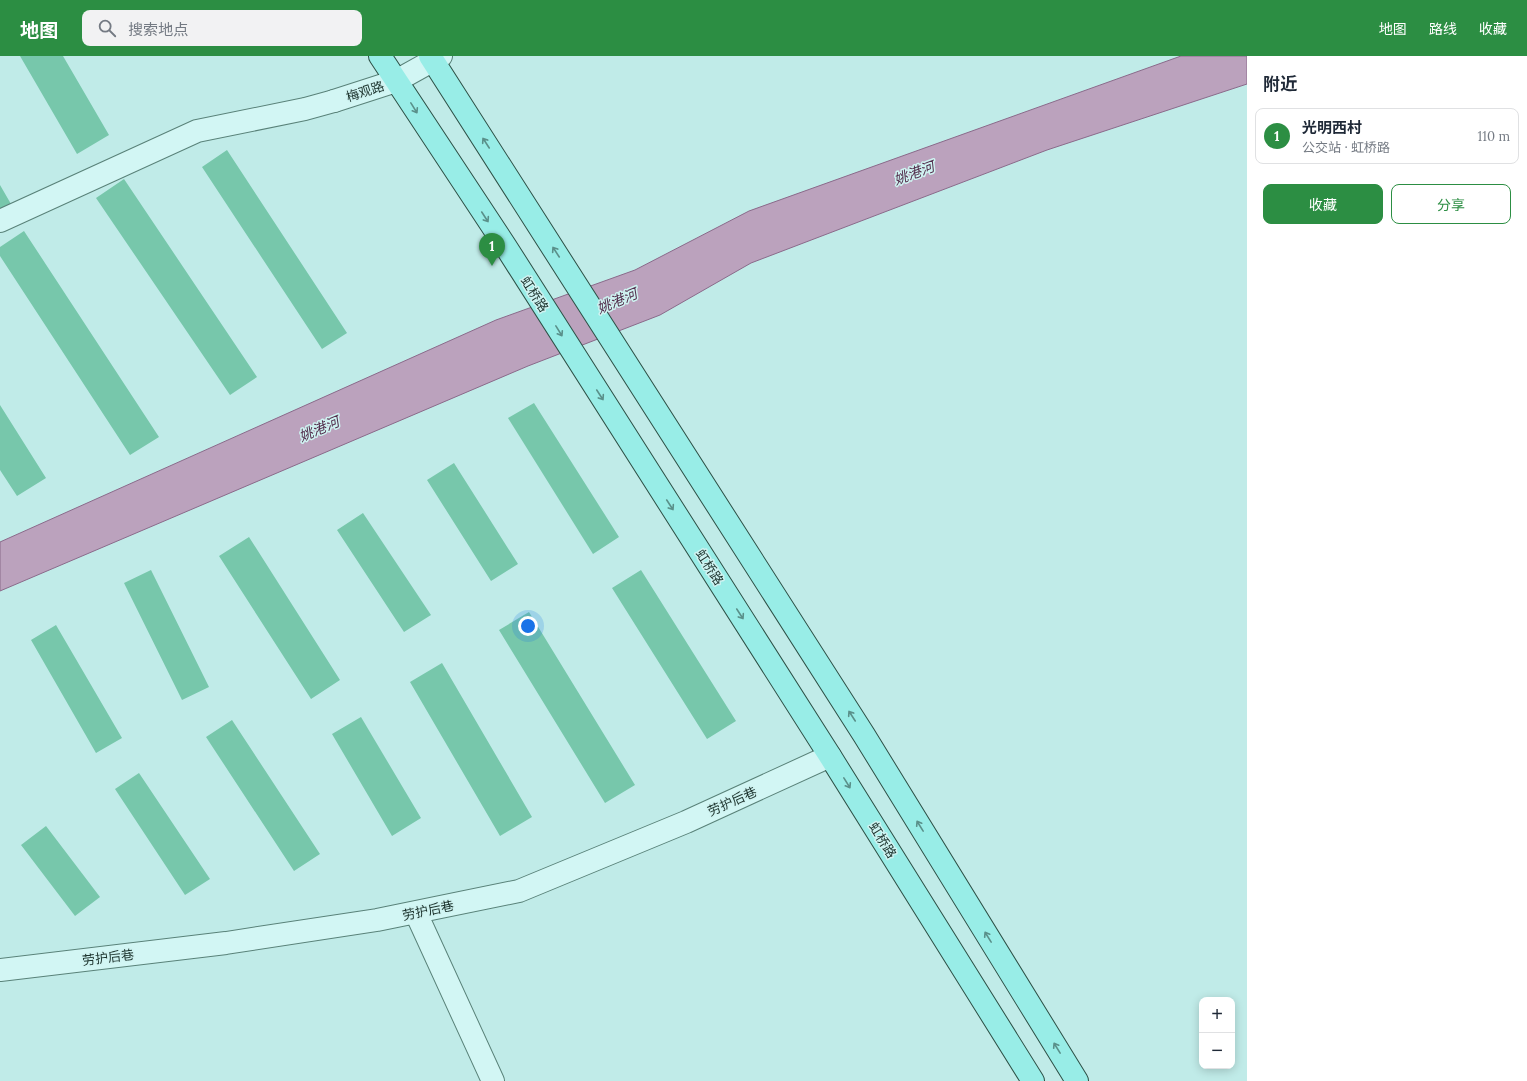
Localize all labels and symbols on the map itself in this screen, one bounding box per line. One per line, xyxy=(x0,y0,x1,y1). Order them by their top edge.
street label: 梅观路 xyxy=(344,77,386,106)
one-way arrow xyxy=(410,102,418,113)
one-way arrow xyxy=(482,138,490,149)
water label: 姚港河 xyxy=(891,156,940,189)
one-way arrow xyxy=(482,211,490,223)
pin: 1 xyxy=(479,233,505,266)
one-way arrow xyxy=(552,246,560,258)
street label: 虹桥路 xyxy=(517,273,552,315)
water label: 姚港河 xyxy=(594,283,643,317)
one-way arrow xyxy=(555,325,563,336)
one-way arrow xyxy=(596,389,604,400)
water label: 姚港河 xyxy=(296,411,345,445)
one-way arrow xyxy=(666,499,674,510)
street label: 虹桥路 xyxy=(692,546,727,588)
one-way arrow xyxy=(736,608,744,619)
your location xyxy=(518,616,538,636)
one-way arrow xyxy=(847,710,855,722)
one-way arrow xyxy=(844,777,852,789)
street label: 劳护后巷 xyxy=(705,783,759,820)
street label: 虹桥路 xyxy=(865,819,900,861)
one-way arrow xyxy=(916,821,925,832)
street label: 劳护后巷 xyxy=(401,897,455,924)
one-way arrow xyxy=(984,931,992,943)
street label: 劳护后巷 xyxy=(81,946,135,969)
one-way arrow xyxy=(1052,1042,1060,1054)

